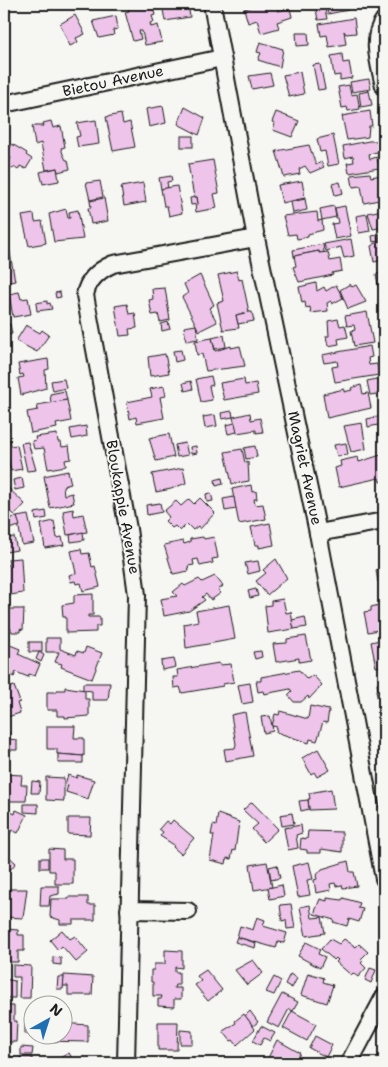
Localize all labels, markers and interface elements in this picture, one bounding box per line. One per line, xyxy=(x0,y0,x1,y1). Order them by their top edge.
street label: Bietou Avenue xyxy=(61,61,165,101)
street label: Magriet Avenue xyxy=(283,409,327,527)
street label: Bloukappie Avenue xyxy=(101,438,145,576)
north arrow xyxy=(22,994,72,1044)
text: N xyxy=(46,999,66,1020)

